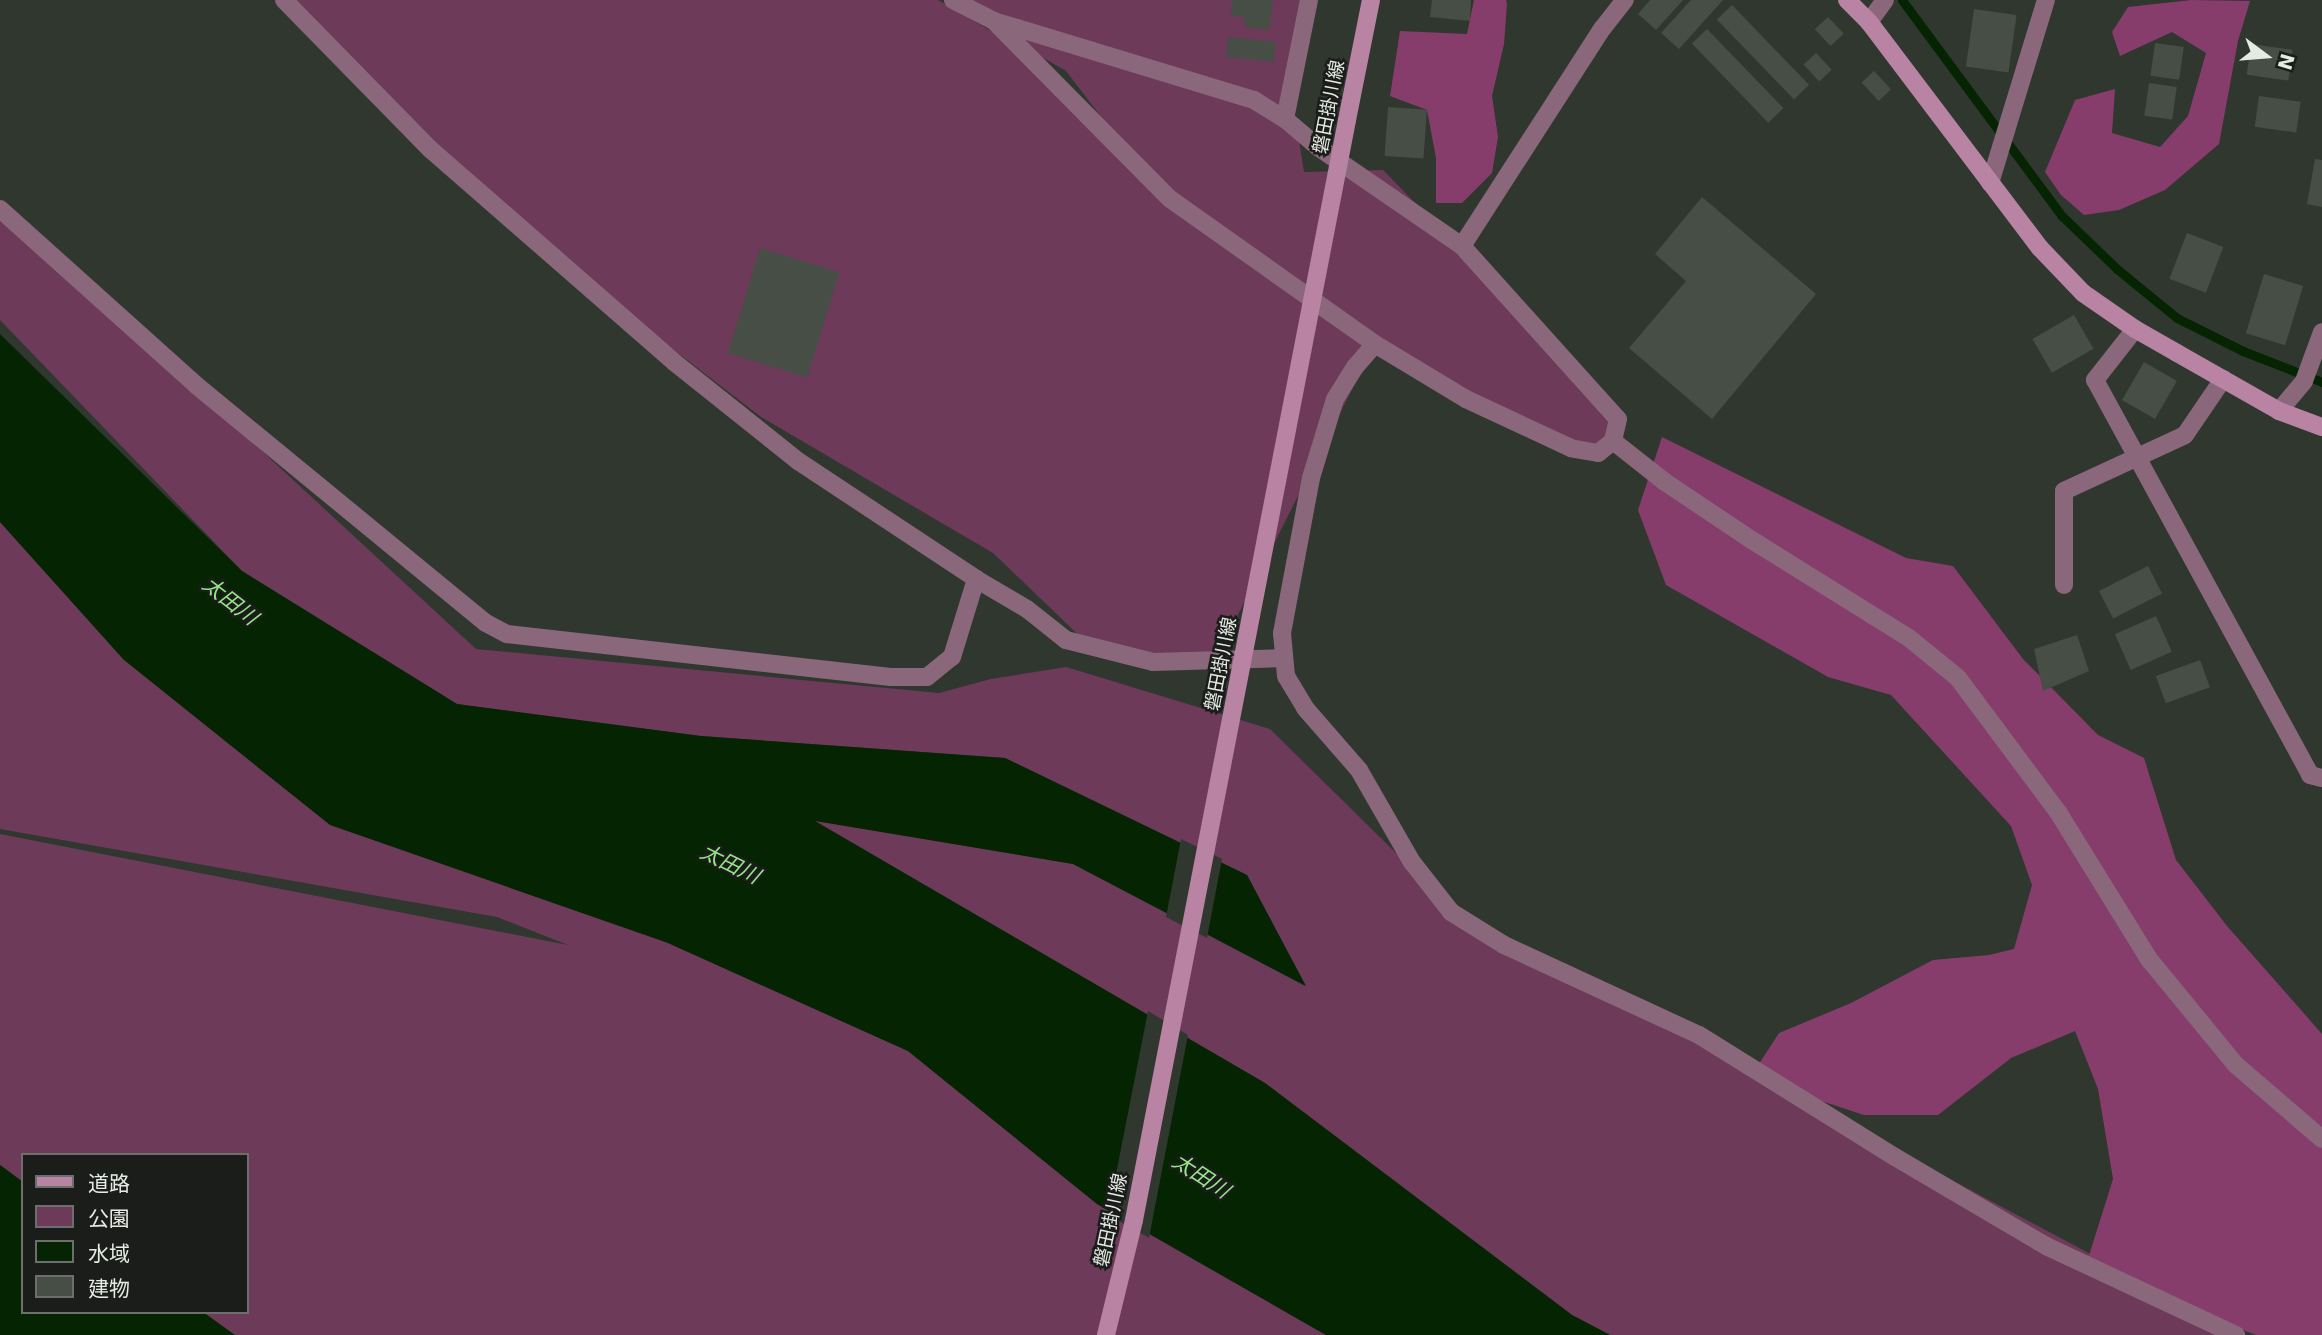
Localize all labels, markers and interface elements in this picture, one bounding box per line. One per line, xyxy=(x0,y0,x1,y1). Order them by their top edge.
north arrow xyxy=(2231,21,2301,91)
text: N xyxy=(2273,51,2299,72)
street label: 磐田掛川線 xyxy=(1309,58,1349,156)
water label: 太田川 xyxy=(197,572,263,630)
street label: 磐田掛川線 xyxy=(1201,615,1241,713)
water label: 太田川 xyxy=(696,839,764,889)
water label: 太田川 xyxy=(1168,1148,1234,1204)
legend xyxy=(21,1153,248,1314)
street label: 磐田掛川線 xyxy=(1090,1171,1132,1269)
text: 道路 xyxy=(88,1172,130,1196)
text: 公園 xyxy=(88,1207,130,1231)
text: 水域 xyxy=(88,1242,130,1266)
text: 建物 xyxy=(88,1277,130,1301)

